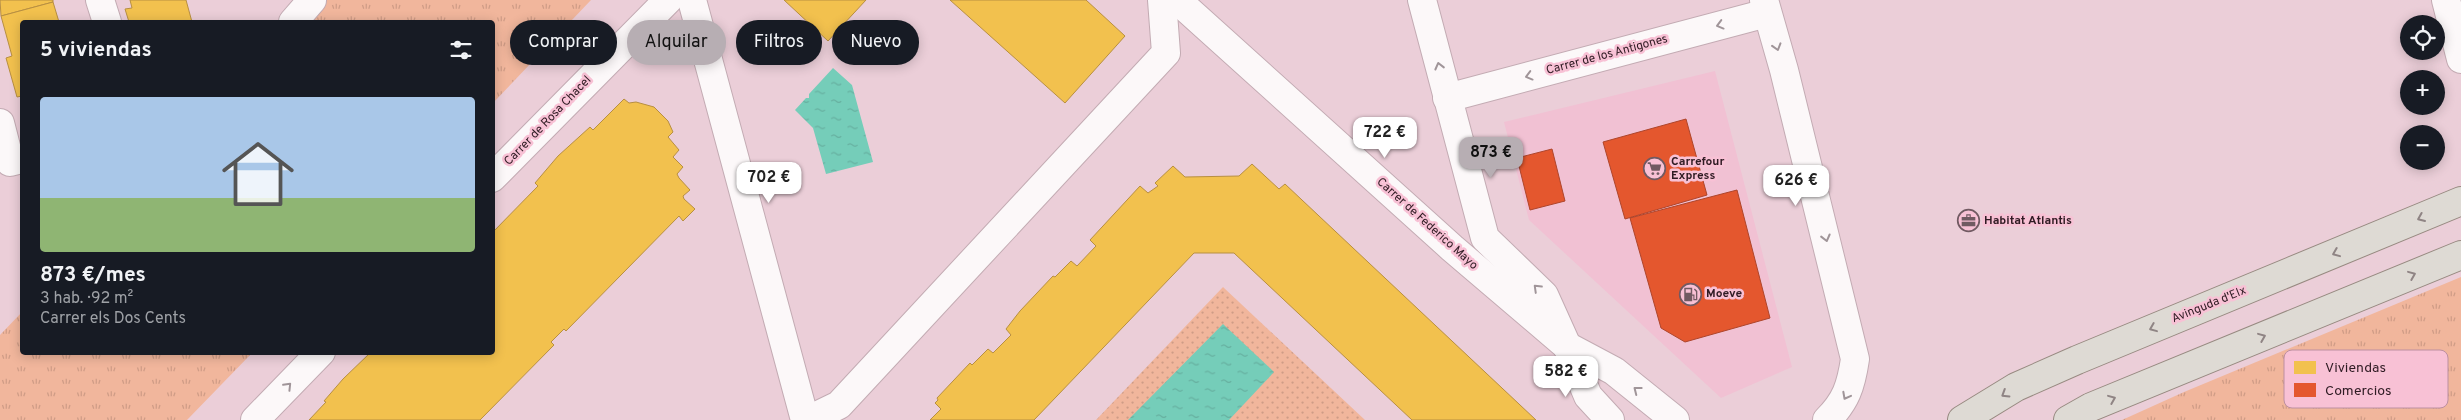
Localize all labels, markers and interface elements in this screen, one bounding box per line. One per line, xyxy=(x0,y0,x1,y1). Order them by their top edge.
map controls xyxy=(2400,15,2445,170)
button: locate xyxy=(2400,15,2445,60)
one-way arrow xyxy=(1715,19,1724,30)
chip: Comprar xyxy=(510,20,617,65)
chip: Alquilar xyxy=(627,20,726,65)
chip: Filtros xyxy=(736,20,822,65)
chip: Nuevo xyxy=(832,20,919,65)
street label: Carrer de los Antigones xyxy=(1544,31,1670,79)
icon: filters xyxy=(447,36,475,64)
text: 5 viviendas xyxy=(40,37,152,64)
one-way arrow xyxy=(1772,42,1782,50)
one-way arrow xyxy=(1434,62,1444,70)
one-way arrow xyxy=(1525,70,1534,81)
button: + xyxy=(2400,70,2445,115)
street label: Carrer de Rosa Chacel xyxy=(501,73,595,169)
pin: 722 € xyxy=(1350,116,1420,159)
text: 722 € xyxy=(1364,123,1406,143)
button: − xyxy=(2400,125,2445,170)
icon: home xyxy=(213,129,303,219)
pin: 873 € xyxy=(1456,136,1526,179)
text: 873 € xyxy=(1470,143,1512,163)
place label: Carrefour Express xyxy=(1671,154,1724,184)
supermarket icon: Carrefour Express xyxy=(1643,157,1667,181)
pin: 702 € xyxy=(734,162,804,204)
pin: 626 € xyxy=(1761,164,1831,207)
text: 702 € xyxy=(747,168,791,188)
text: 626 € xyxy=(1774,171,1818,191)
street label: Carrer de Federico Mayo xyxy=(1373,174,1481,274)
office icon: Habitat Atlantis xyxy=(1956,209,1980,233)
one-way arrow xyxy=(2417,212,2426,222)
place label: Habitat Atlantis xyxy=(1984,213,2072,229)
one-way arrow xyxy=(1820,234,1831,243)
one-way arrow xyxy=(2332,247,2341,257)
text: 873 €/mes xyxy=(40,262,146,289)
one-way arrow xyxy=(2408,270,2416,280)
fuel station icon: Moeve xyxy=(1678,282,1702,306)
street label: Avinguda d'Elx xyxy=(2169,283,2249,327)
one-way arrow xyxy=(1533,285,1542,294)
place label: Moeve xyxy=(1706,286,1743,302)
text: 3 hab. · 92 m² xyxy=(40,289,133,309)
text: Carrer els Dos Cents xyxy=(40,309,186,329)
one-way arrow xyxy=(2149,322,2158,333)
one-way arrow xyxy=(2257,333,2266,343)
legend xyxy=(2284,350,2448,408)
pin: 582 € xyxy=(1531,356,1601,398)
text: Viviendas xyxy=(2325,360,2386,377)
text: 582 € xyxy=(1544,362,1588,382)
one-way arrow xyxy=(282,383,291,392)
text: Comercios xyxy=(2325,383,2392,400)
one-way arrow xyxy=(1634,387,1643,395)
one-way arrow xyxy=(2001,388,2010,398)
one-way arrow xyxy=(1842,390,1852,399)
one-way arrow xyxy=(2107,395,2116,405)

